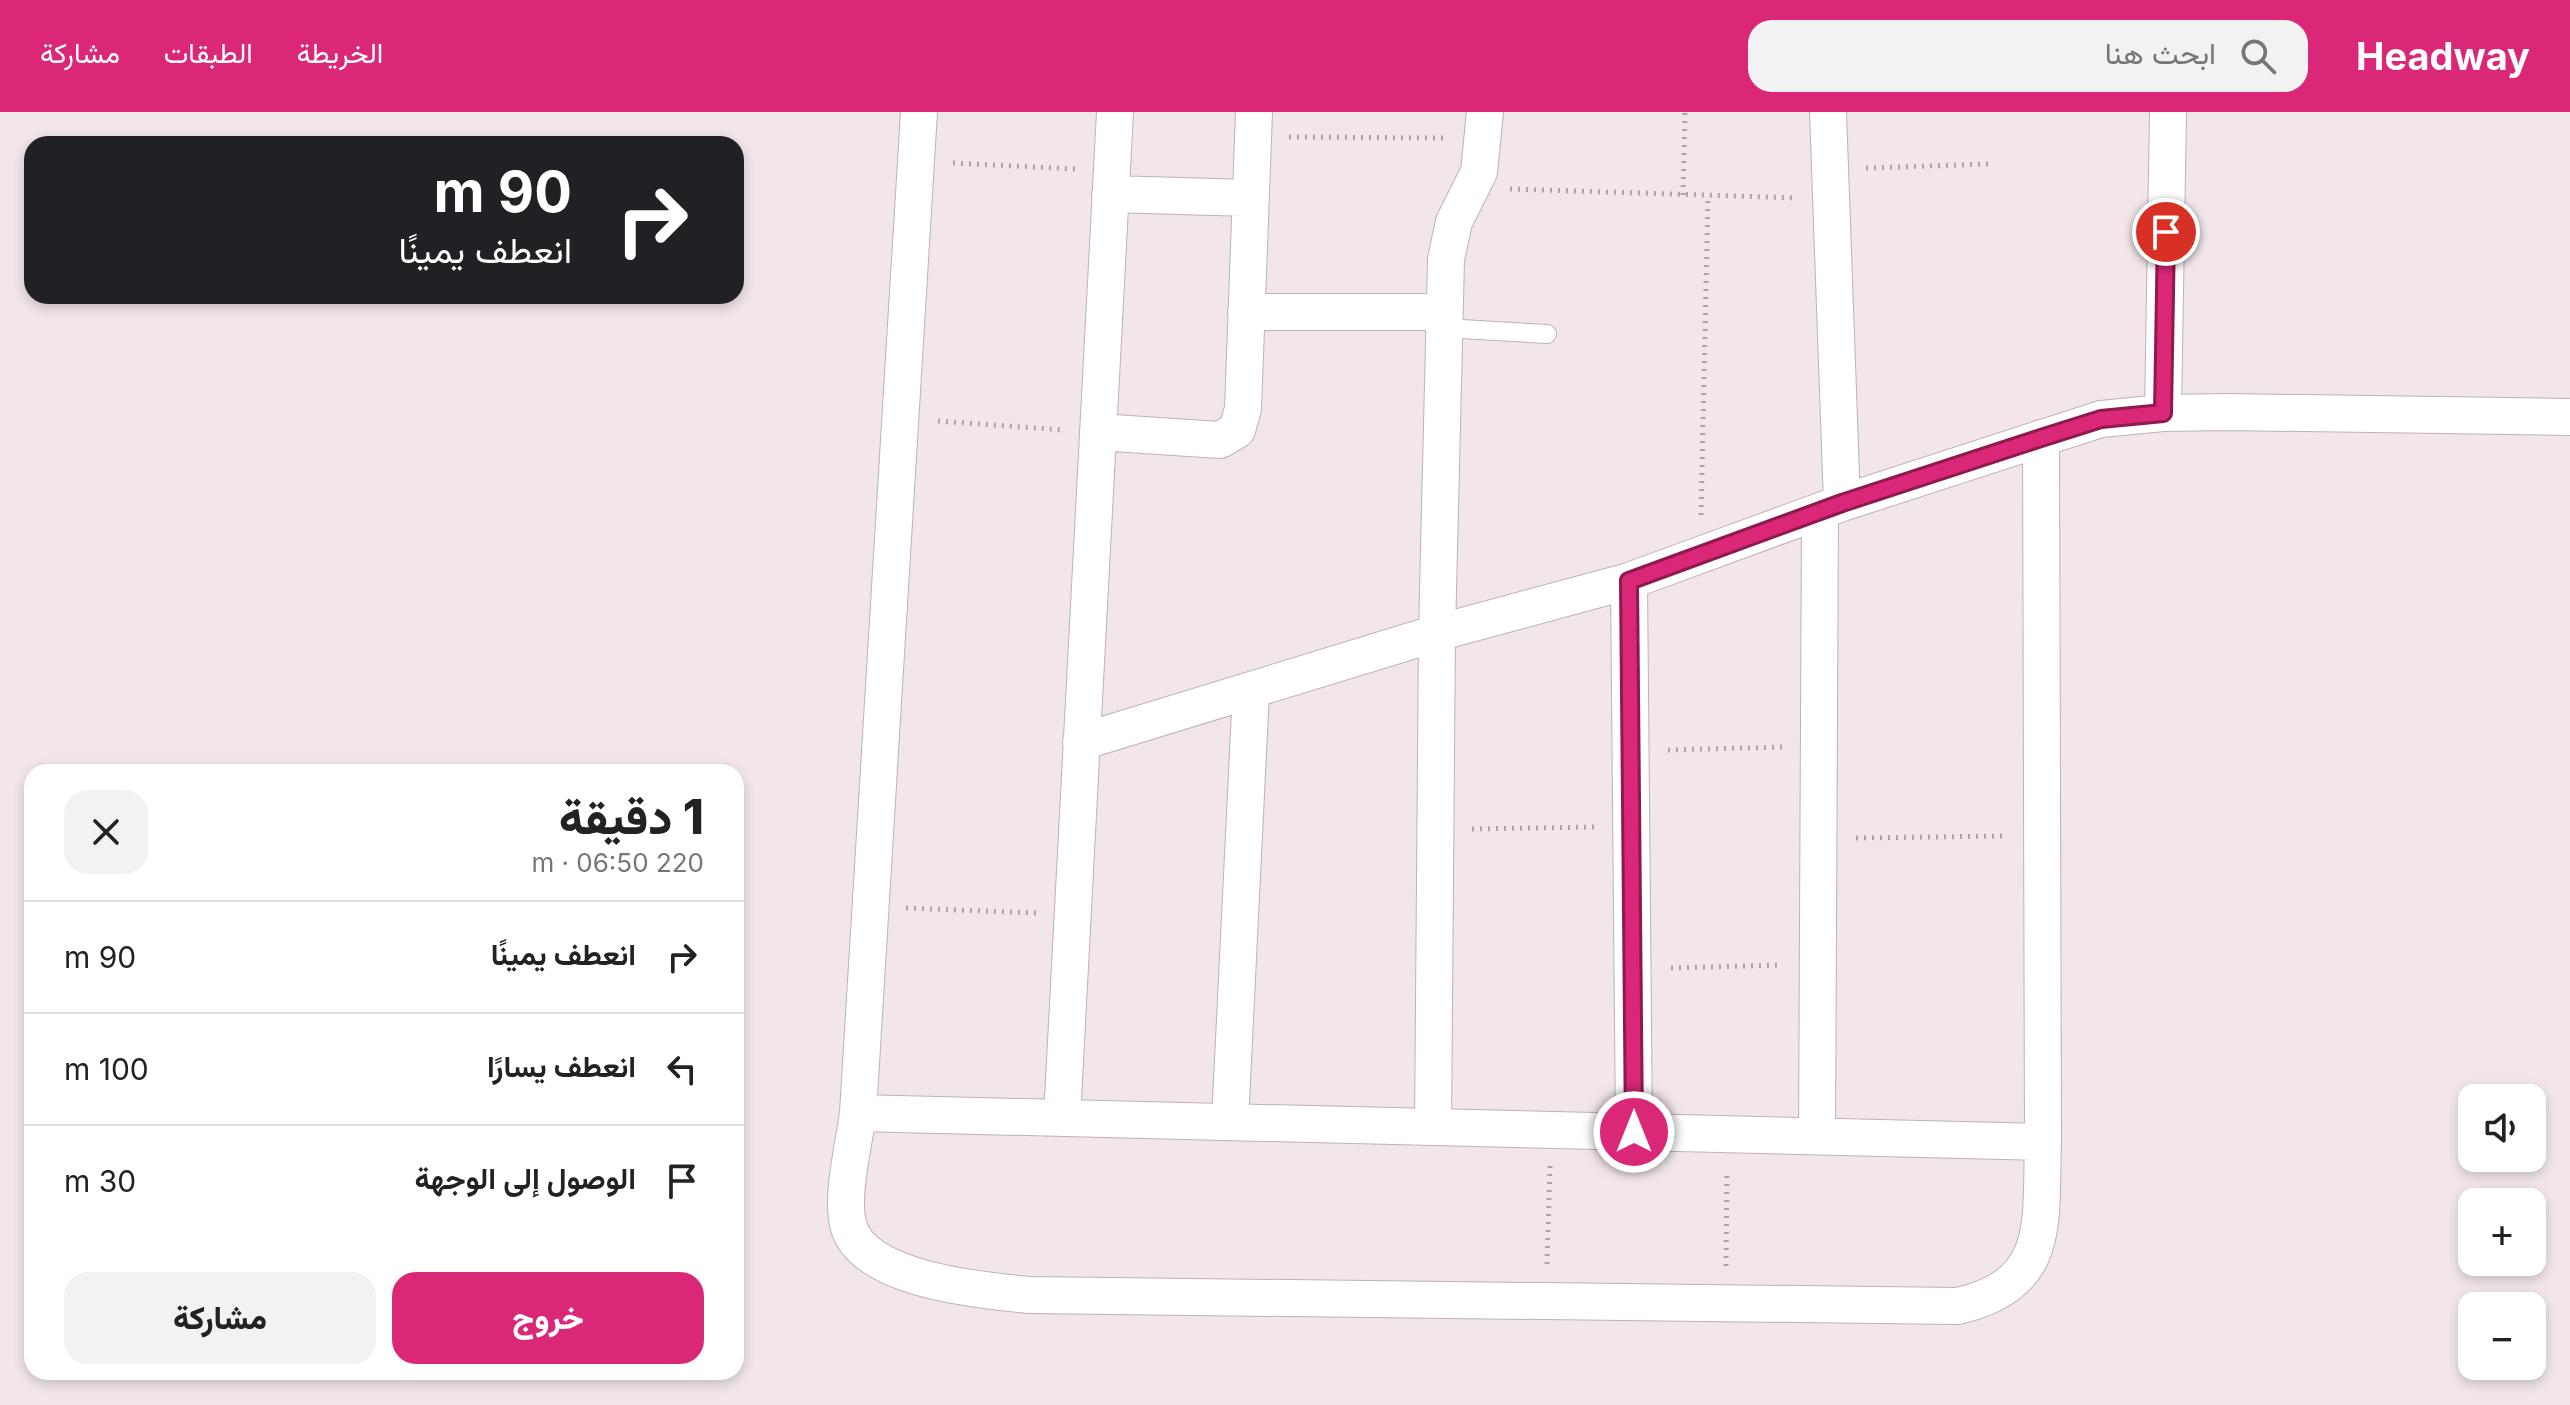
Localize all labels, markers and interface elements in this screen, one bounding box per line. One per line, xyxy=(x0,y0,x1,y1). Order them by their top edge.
search box xyxy=(1748,20,2308,92)
text: Headway xyxy=(2356,33,2530,79)
icon: search xyxy=(2236,34,2280,78)
text: ابحث هنا xyxy=(2105,35,2216,71)
text: مشاركة xyxy=(40,36,120,70)
text: الطبقات xyxy=(164,36,253,70)
text: الخريطة xyxy=(297,36,383,70)
text: 90 m xyxy=(433,158,572,226)
icon: right xyxy=(600,168,704,272)
pin xyxy=(2132,198,2200,266)
icon: arrive xyxy=(2144,210,2188,254)
text: انعطف يمينًا xyxy=(398,228,572,272)
text: 1 دقيقة xyxy=(559,787,704,846)
button: close xyxy=(64,790,148,874)
text: 220 m · 06:50 xyxy=(531,847,704,878)
icon: right xyxy=(660,935,704,979)
text: انعطف يمينًا xyxy=(491,936,636,972)
text: 90 m xyxy=(64,939,136,975)
icon: left xyxy=(660,1047,704,1091)
text: انعطف يسارًا xyxy=(487,1048,636,1084)
text: 100 m xyxy=(64,1051,149,1087)
map controls xyxy=(2458,1084,2546,1380)
button: sound xyxy=(2458,1084,2546,1172)
position arrow xyxy=(1592,1090,1676,1174)
icon: arrive xyxy=(660,1159,704,1203)
text: الوصول إلى الوجهة xyxy=(414,1160,636,1196)
text: 30 m xyxy=(64,1163,136,1199)
button: + xyxy=(2458,1188,2546,1276)
button: مشاركة xyxy=(64,1272,376,1364)
button: خروج xyxy=(392,1272,704,1364)
button: − xyxy=(2458,1292,2546,1380)

